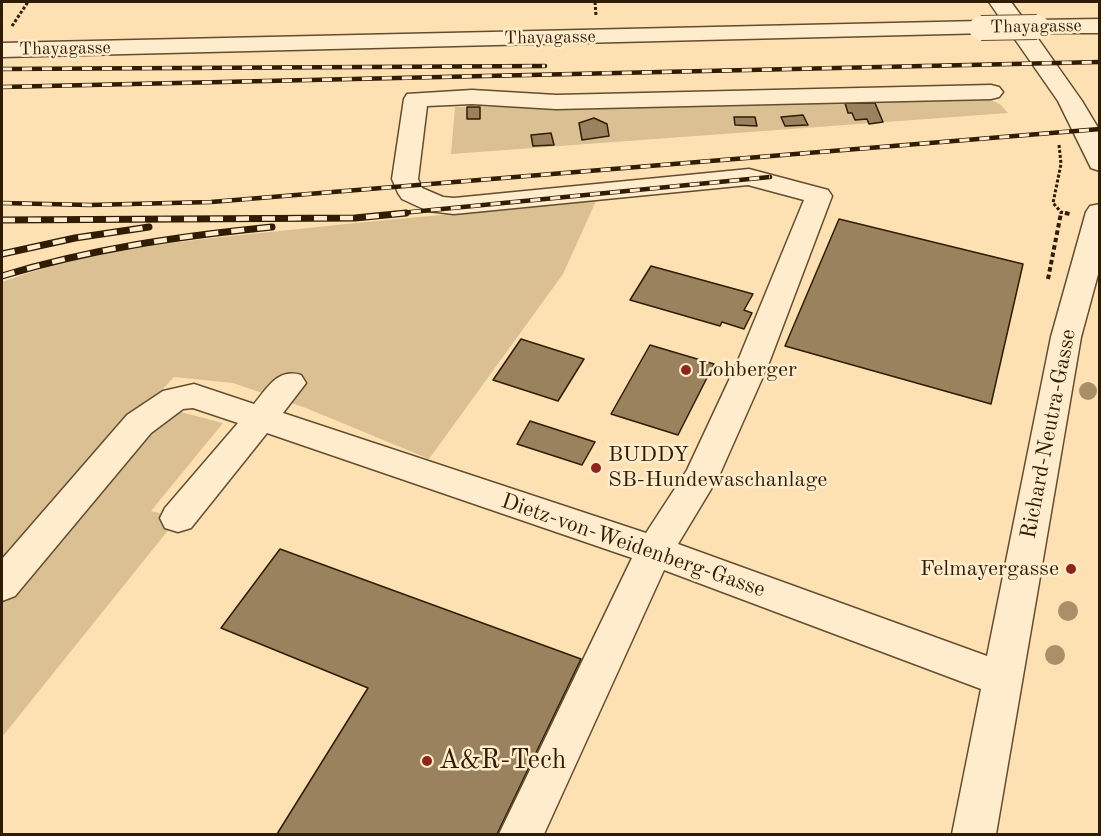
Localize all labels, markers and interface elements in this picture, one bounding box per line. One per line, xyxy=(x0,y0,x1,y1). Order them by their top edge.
street label: Thayagasse xyxy=(990,15,1082,39)
street label: Thayagasse xyxy=(504,26,596,50)
street label: Thayagasse xyxy=(19,37,111,61)
street label: Richard-Neutra-Gasse xyxy=(1016,327,1082,541)
place label: Lohberger xyxy=(698,357,797,383)
marker: Lohberger xyxy=(679,363,693,377)
place label: BUDDY SB-Hundewaschanlage xyxy=(608,442,827,494)
marker: BUDDY SB-Hundewaschanlage xyxy=(589,461,603,475)
street label: Dietz-von-Weidenberg-Gasse xyxy=(497,488,769,604)
place label: Felmayergasse xyxy=(920,556,1059,582)
marker: Felmayergasse xyxy=(1064,562,1078,576)
place label: A&R-Tech xyxy=(439,745,566,777)
marker: A&R-Tech xyxy=(420,754,434,768)

